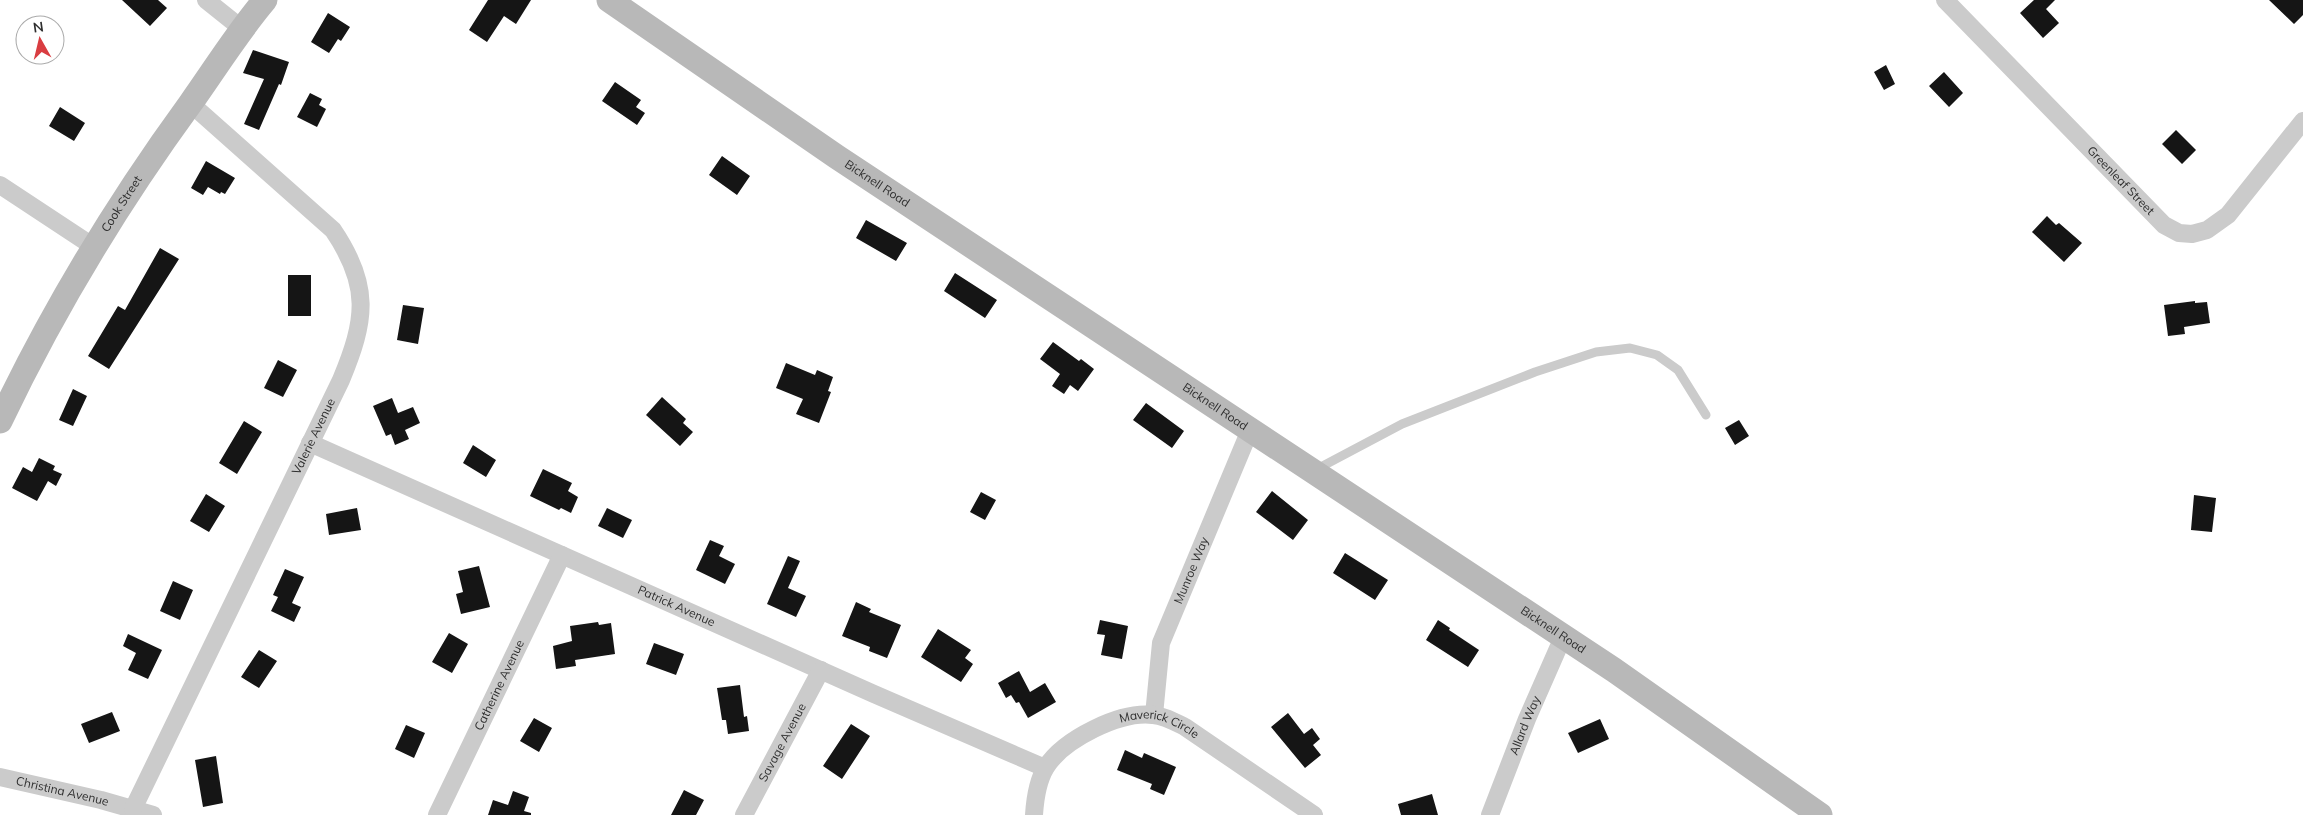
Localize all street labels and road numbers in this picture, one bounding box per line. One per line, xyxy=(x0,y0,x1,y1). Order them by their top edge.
street label: Greenleaf Street xyxy=(2084,143,2158,218)
street label: Bicknell Road xyxy=(842,156,913,210)
street label: Cook Street xyxy=(98,173,145,235)
street label: Bicknell Road xyxy=(1180,379,1251,433)
street label: Valerie Avenue xyxy=(288,396,338,477)
street label: Munroe Way xyxy=(1170,534,1212,606)
street label: Patrick Avenue xyxy=(635,582,718,629)
street label: Bicknell Road xyxy=(1518,602,1589,656)
street label: Catherine Avenue xyxy=(471,637,527,733)
street label: Allard Way xyxy=(1506,693,1543,757)
street label: Savage Avenue xyxy=(755,700,809,784)
street label: Maverick Circle xyxy=(1118,707,1202,741)
street label: Christina Avenue xyxy=(15,773,111,809)

